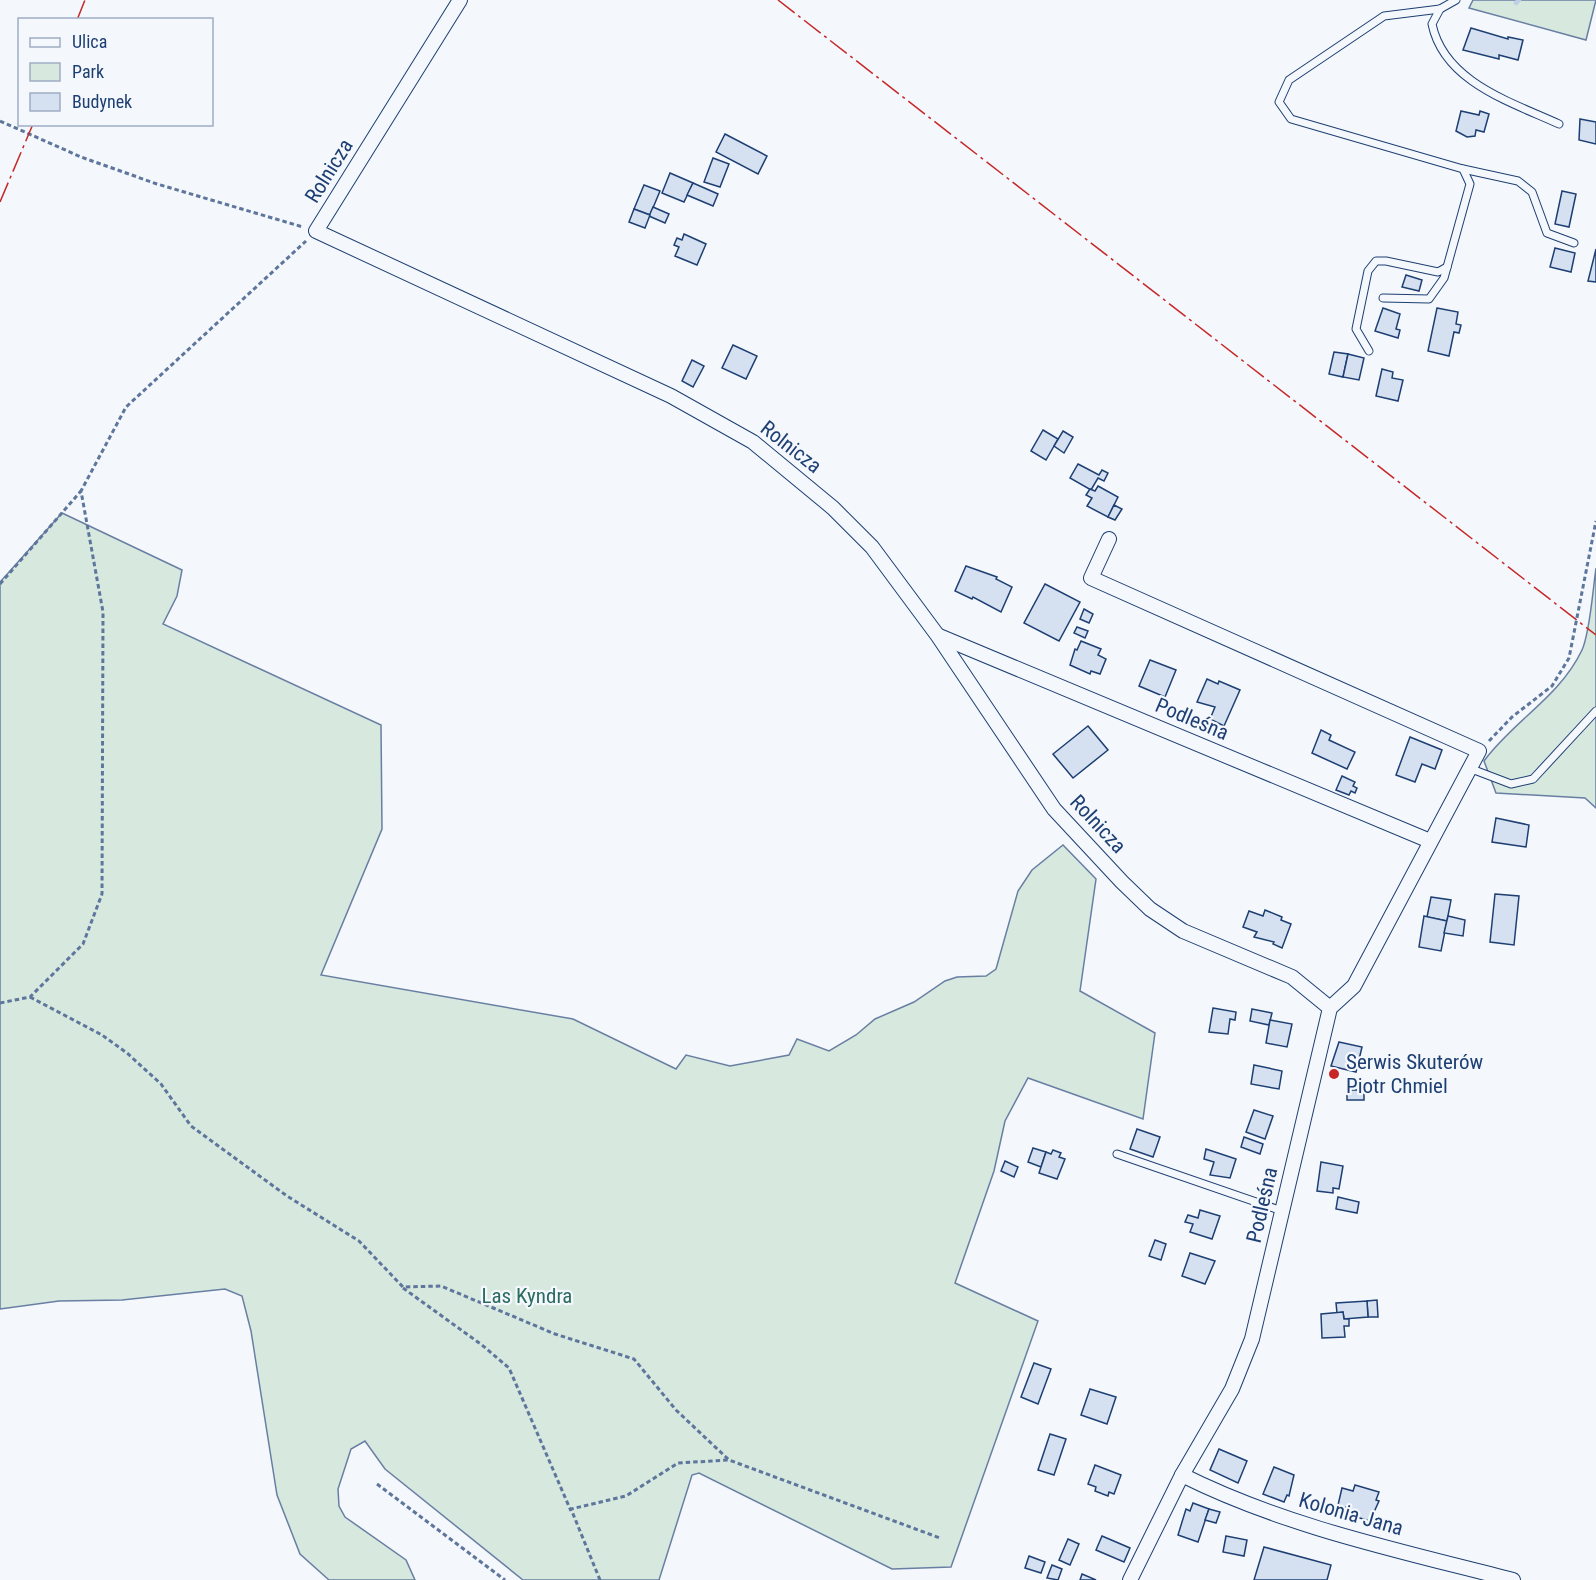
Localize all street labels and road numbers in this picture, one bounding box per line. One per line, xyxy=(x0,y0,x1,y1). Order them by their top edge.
street label: Rolnicza xyxy=(300,135,358,207)
street label: Rolnicza xyxy=(756,416,826,478)
street label: Podleśna xyxy=(1152,693,1232,745)
street label: Rolnicza xyxy=(1065,790,1131,858)
street label: Podleśna xyxy=(1242,1165,1282,1245)
street label: Kolonia Jana xyxy=(1296,1488,1406,1540)

